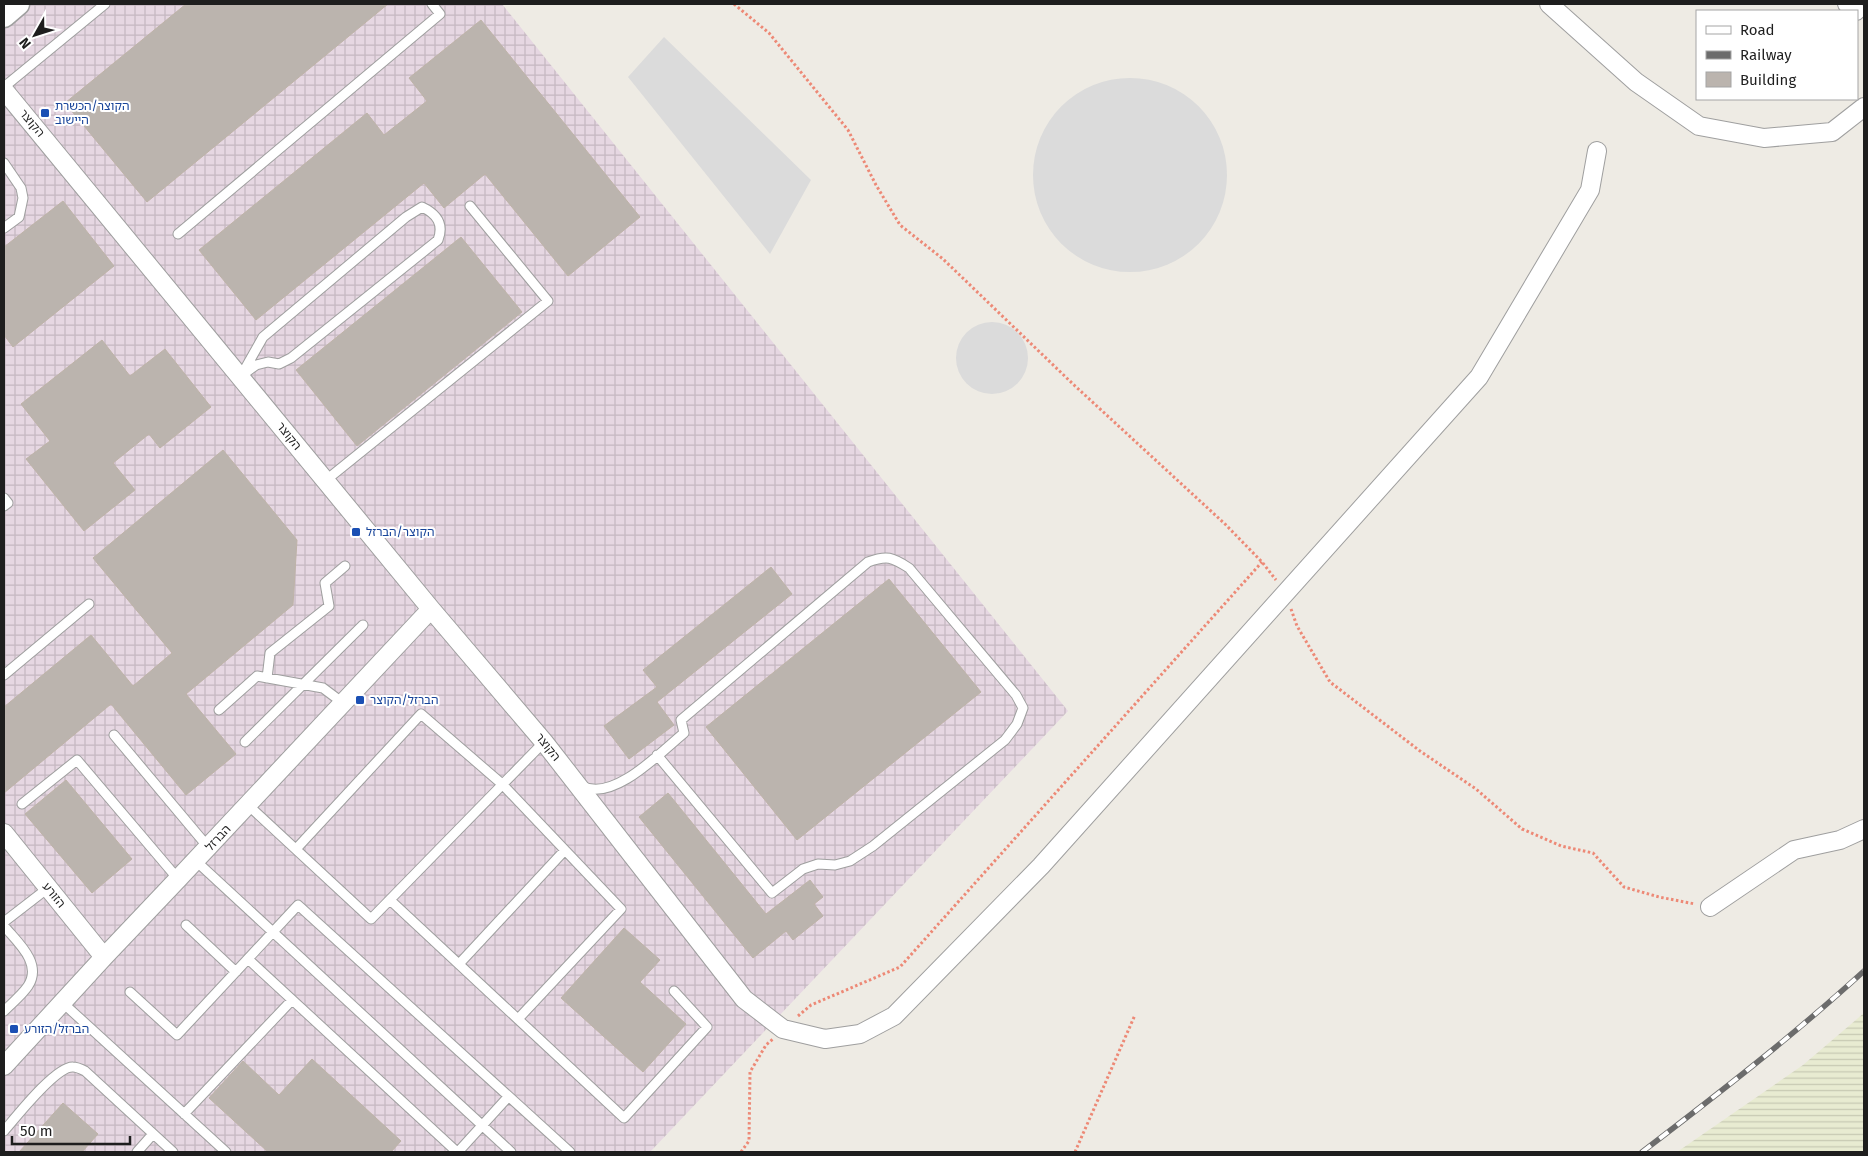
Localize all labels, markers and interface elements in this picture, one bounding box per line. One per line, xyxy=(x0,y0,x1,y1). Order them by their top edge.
north arrow xyxy=(10,10,60,60)
legend xyxy=(1696,10,1858,100)
text: Road xyxy=(1740,21,1775,39)
text: N xyxy=(16,34,35,52)
text: Railway xyxy=(1740,46,1792,64)
text: Building xyxy=(1740,71,1796,89)
place label: הקוצר/הכשרת היישוב xyxy=(55,99,129,127)
street label: הקוצר xyxy=(16,106,48,140)
marker: הקוצר/הכשרת היישוב xyxy=(39,107,51,119)
street label: הקוצר xyxy=(274,419,304,453)
place label: הקוצר/הברזל xyxy=(366,525,434,539)
marker: הקוצר/הברזל xyxy=(350,526,362,538)
place label: הברזל/הקוצר xyxy=(370,693,438,707)
marker: הברזל/הקוצר xyxy=(354,694,366,706)
street label: הקוצר xyxy=(533,730,563,764)
street label: הברזל xyxy=(202,822,234,854)
street label: הזורע xyxy=(40,880,68,910)
place label: הברזל/הזורע xyxy=(24,1022,89,1036)
marker: הברזל/הזורע xyxy=(8,1023,20,1035)
scale bar xyxy=(12,1114,130,1146)
text: 50 m xyxy=(20,1122,53,1140)

